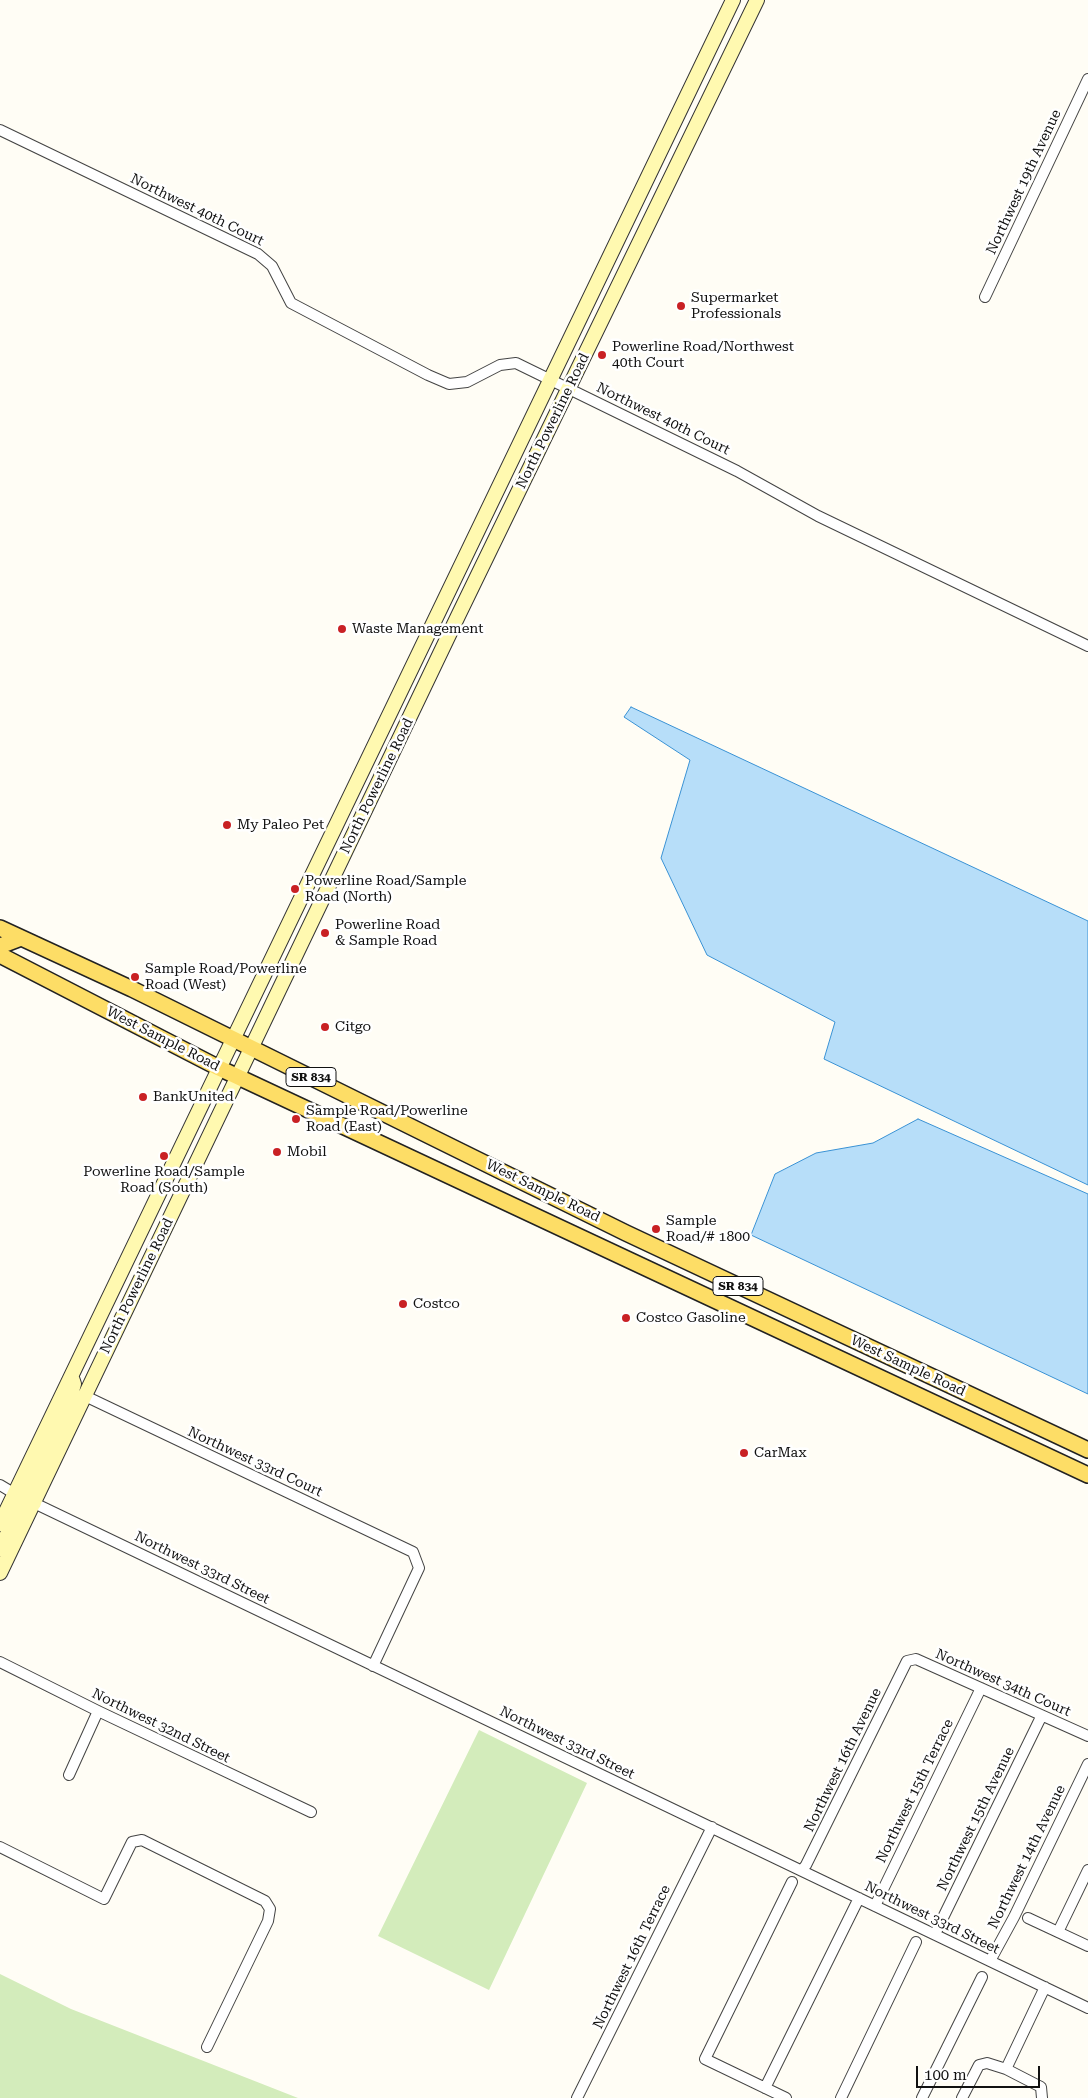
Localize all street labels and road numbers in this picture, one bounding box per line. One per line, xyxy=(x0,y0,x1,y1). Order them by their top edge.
street label: Northwest 19th Avenue xyxy=(983,107,1065,257)
street label: Northwest 40th Court xyxy=(128,170,266,250)
street label: North Powerline Road xyxy=(513,351,593,491)
street label: Northwest 40th Court xyxy=(594,379,732,459)
street label: North Powerline Road xyxy=(337,716,417,856)
street label: West Sample Road xyxy=(104,1003,222,1075)
road number: SR 834 xyxy=(286,1068,336,1086)
street label: West Sample Road xyxy=(483,1156,603,1226)
street label: North Powerline Road xyxy=(97,1216,177,1356)
road number: SR 834 xyxy=(713,1276,763,1295)
street label: West Sample Road xyxy=(848,1332,968,1400)
street label: Northwest 33rd Court xyxy=(185,1423,325,1501)
street label: Northwest 33rd Street xyxy=(132,1528,272,1608)
street label: Northwest 34th Court xyxy=(933,1646,1073,1720)
street label: Northwest 32nd Street xyxy=(89,1685,233,1767)
street label: Northwest 16th Avenue xyxy=(801,1685,885,1835)
street label: Northwest 33rd Street xyxy=(497,1703,637,1783)
street label: Northwest 15th Terrace xyxy=(873,1716,957,1866)
street label: Northwest 15th Avenue xyxy=(934,1744,1018,1894)
street label: Northwest 14th Avenue xyxy=(985,1782,1069,1932)
street label: Northwest 33rd Street xyxy=(862,1878,1002,1958)
street label: Northwest 16th Terrace xyxy=(590,1882,674,2032)

